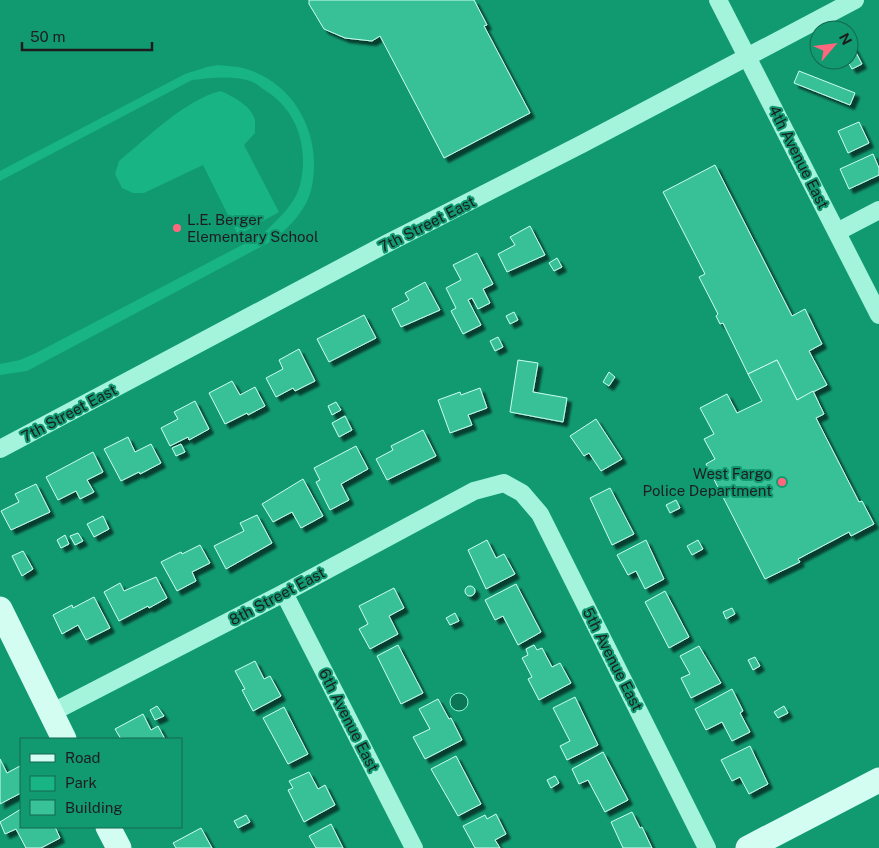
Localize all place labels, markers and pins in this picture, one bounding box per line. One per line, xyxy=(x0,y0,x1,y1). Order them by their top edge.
place label: L.E. Berger Elementary School xyxy=(187,211,319,245)
marker: L.E. Berger Elementary School xyxy=(171,222,183,234)
place label: West Fargo Police Department xyxy=(643,465,772,499)
marker: West Fargo Police Department xyxy=(776,476,788,488)

